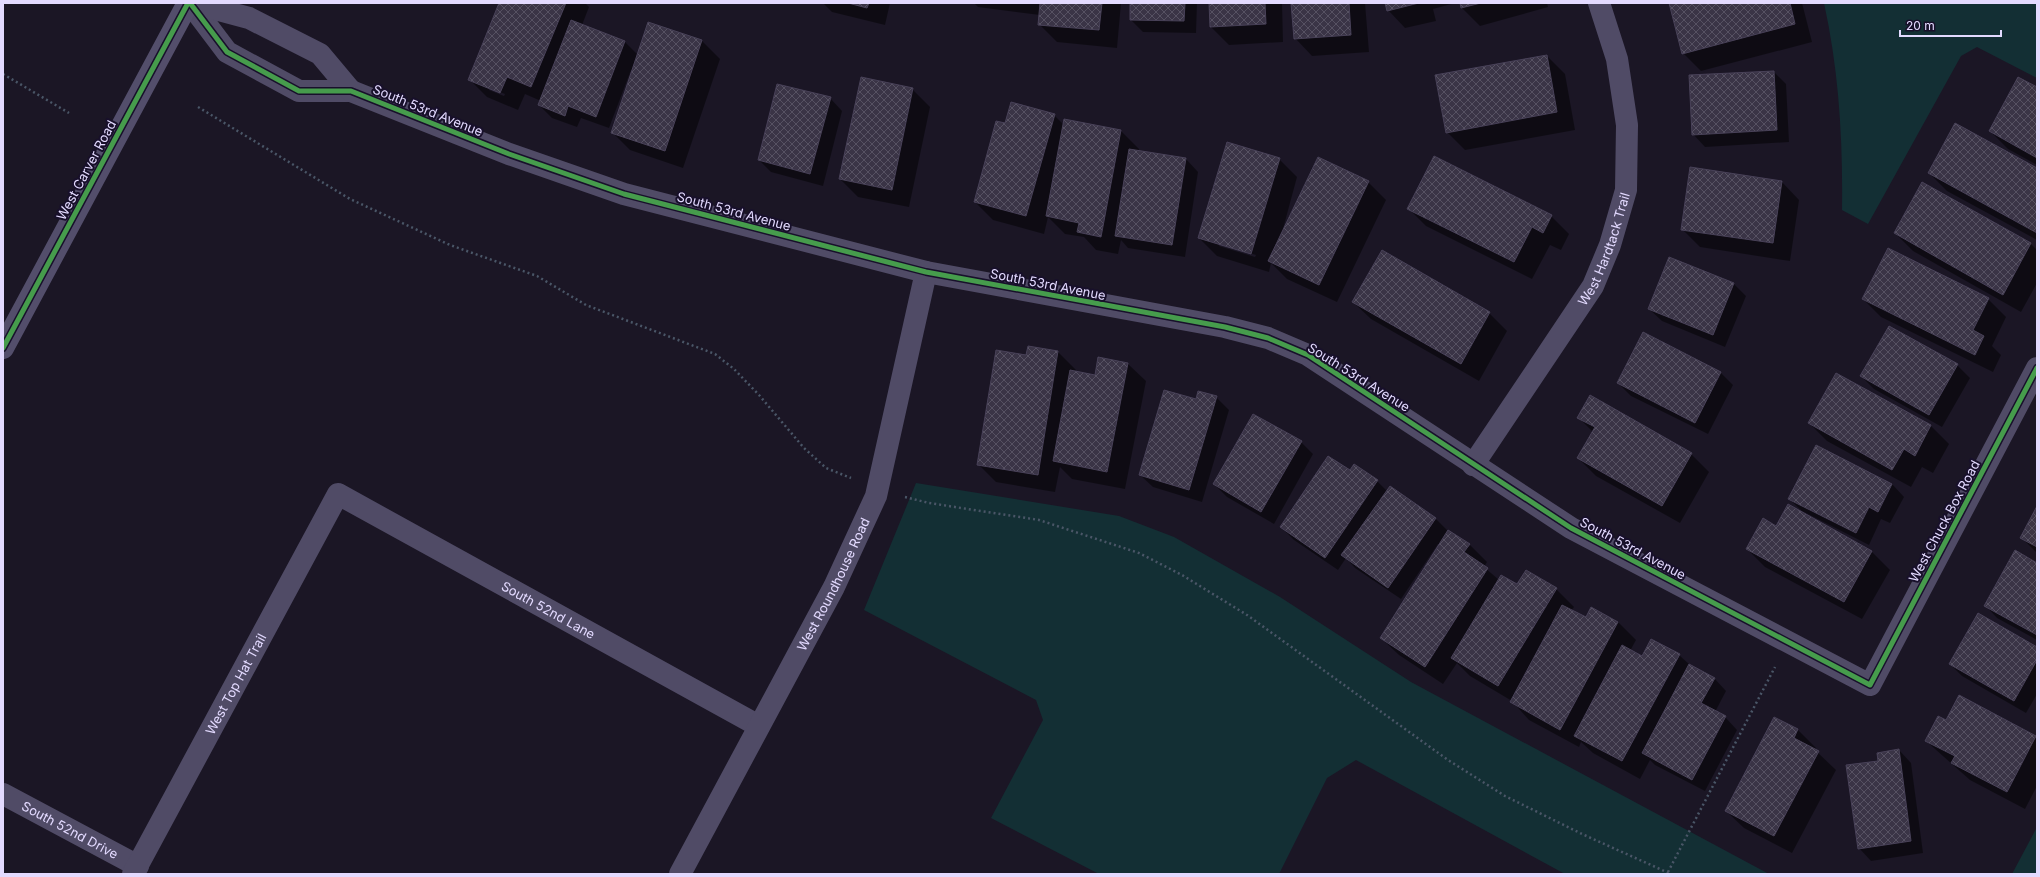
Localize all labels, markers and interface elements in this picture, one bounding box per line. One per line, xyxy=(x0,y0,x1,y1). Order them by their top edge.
scale bar xyxy=(1900,12,2001,38)
text: 20 m xyxy=(1906,18,1935,33)
street label: South 53rd Avenue xyxy=(371,81,485,139)
street label: West Carver Road xyxy=(53,117,119,223)
street label: South 53rd Avenue xyxy=(675,188,793,234)
street label: West Hardtack Trail xyxy=(1574,191,1633,308)
street label: South 53rd Avenue xyxy=(989,265,1107,303)
street label: South 53rd Avenue xyxy=(1305,339,1413,415)
street label: West Chuck Box Road xyxy=(1905,457,1983,585)
street label: South 53rd Avenue xyxy=(1577,513,1689,583)
street label: West Roundhouse Road xyxy=(793,515,873,653)
street label: South 52nd Lane xyxy=(499,578,598,642)
street label: West Top Hat Trail xyxy=(202,631,269,737)
street label: South 52nd Drive xyxy=(19,798,121,862)

